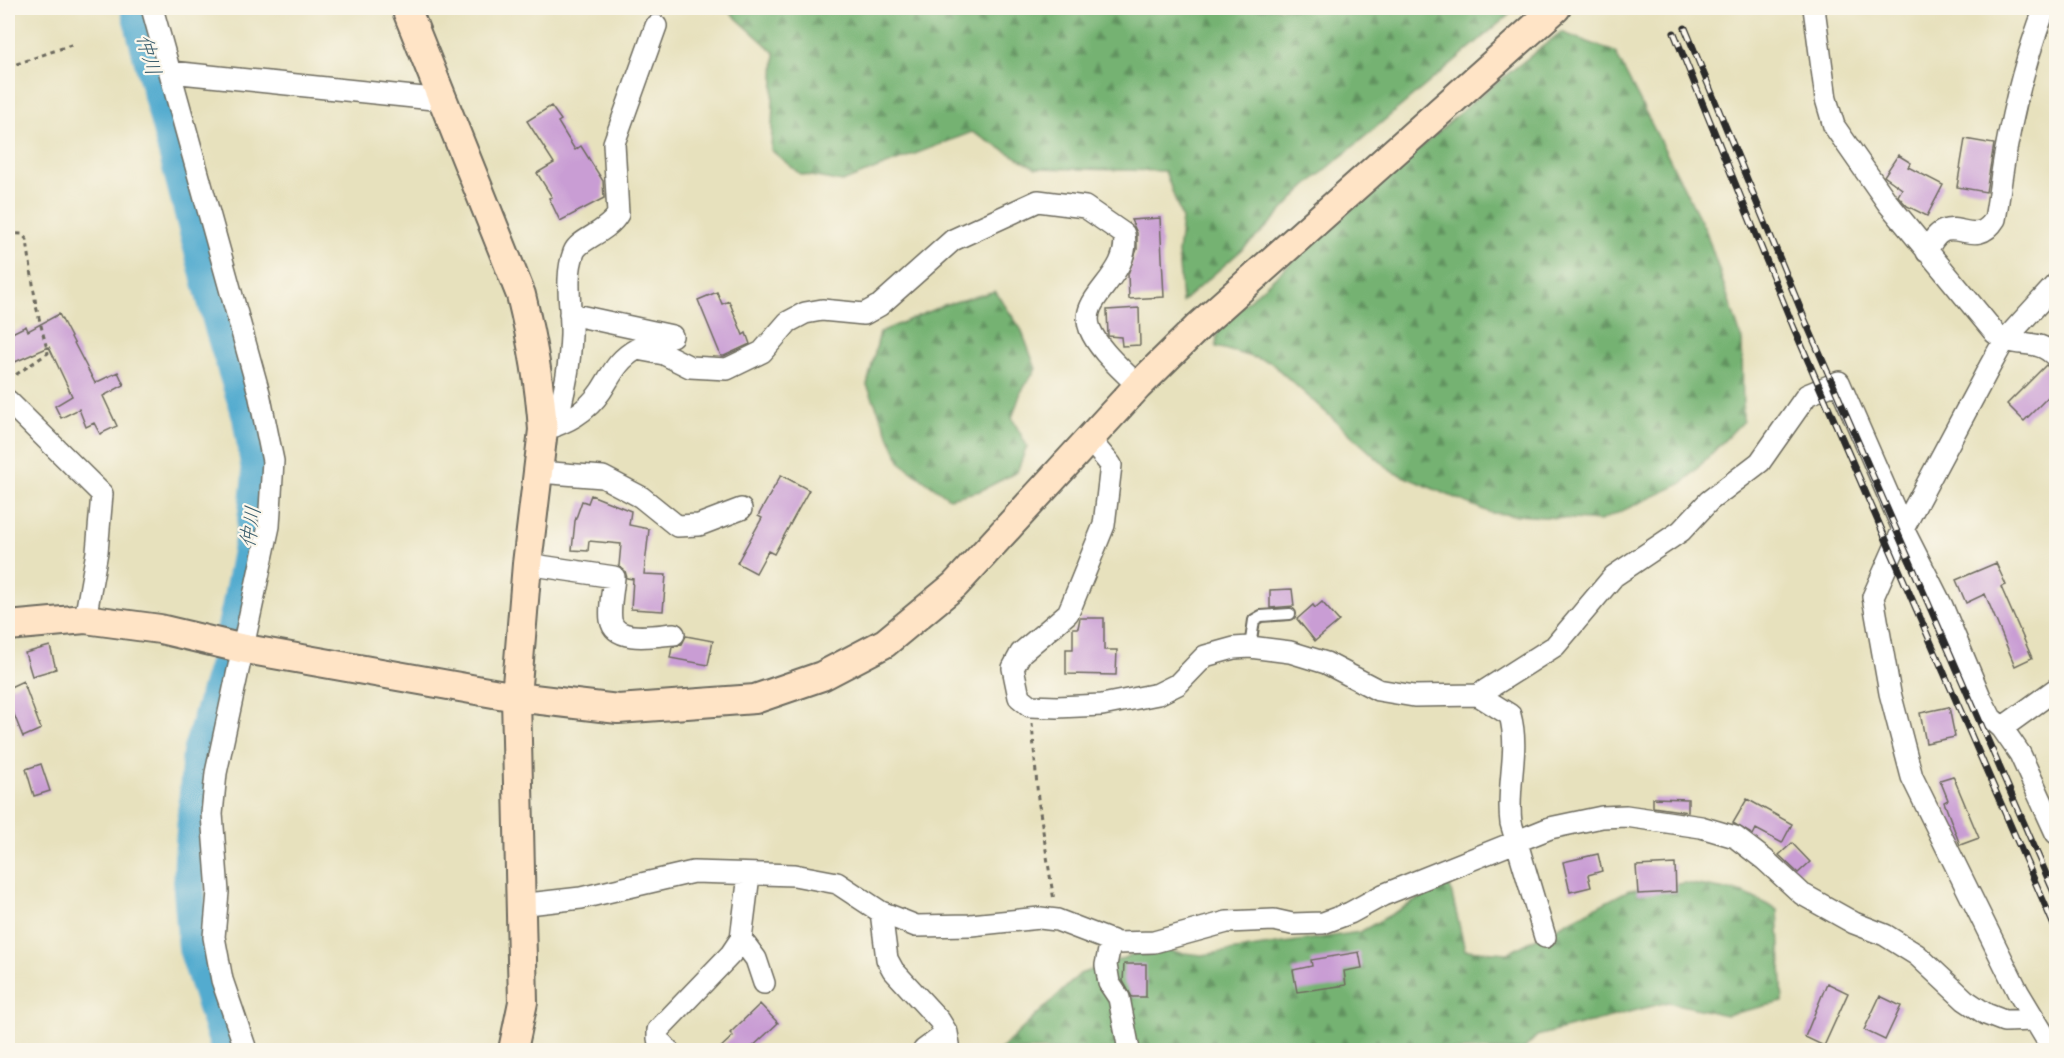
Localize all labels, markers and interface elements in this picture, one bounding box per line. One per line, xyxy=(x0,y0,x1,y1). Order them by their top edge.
water label: 仲川 xyxy=(132,32,166,78)
water label: 仲川 xyxy=(235,504,265,550)

